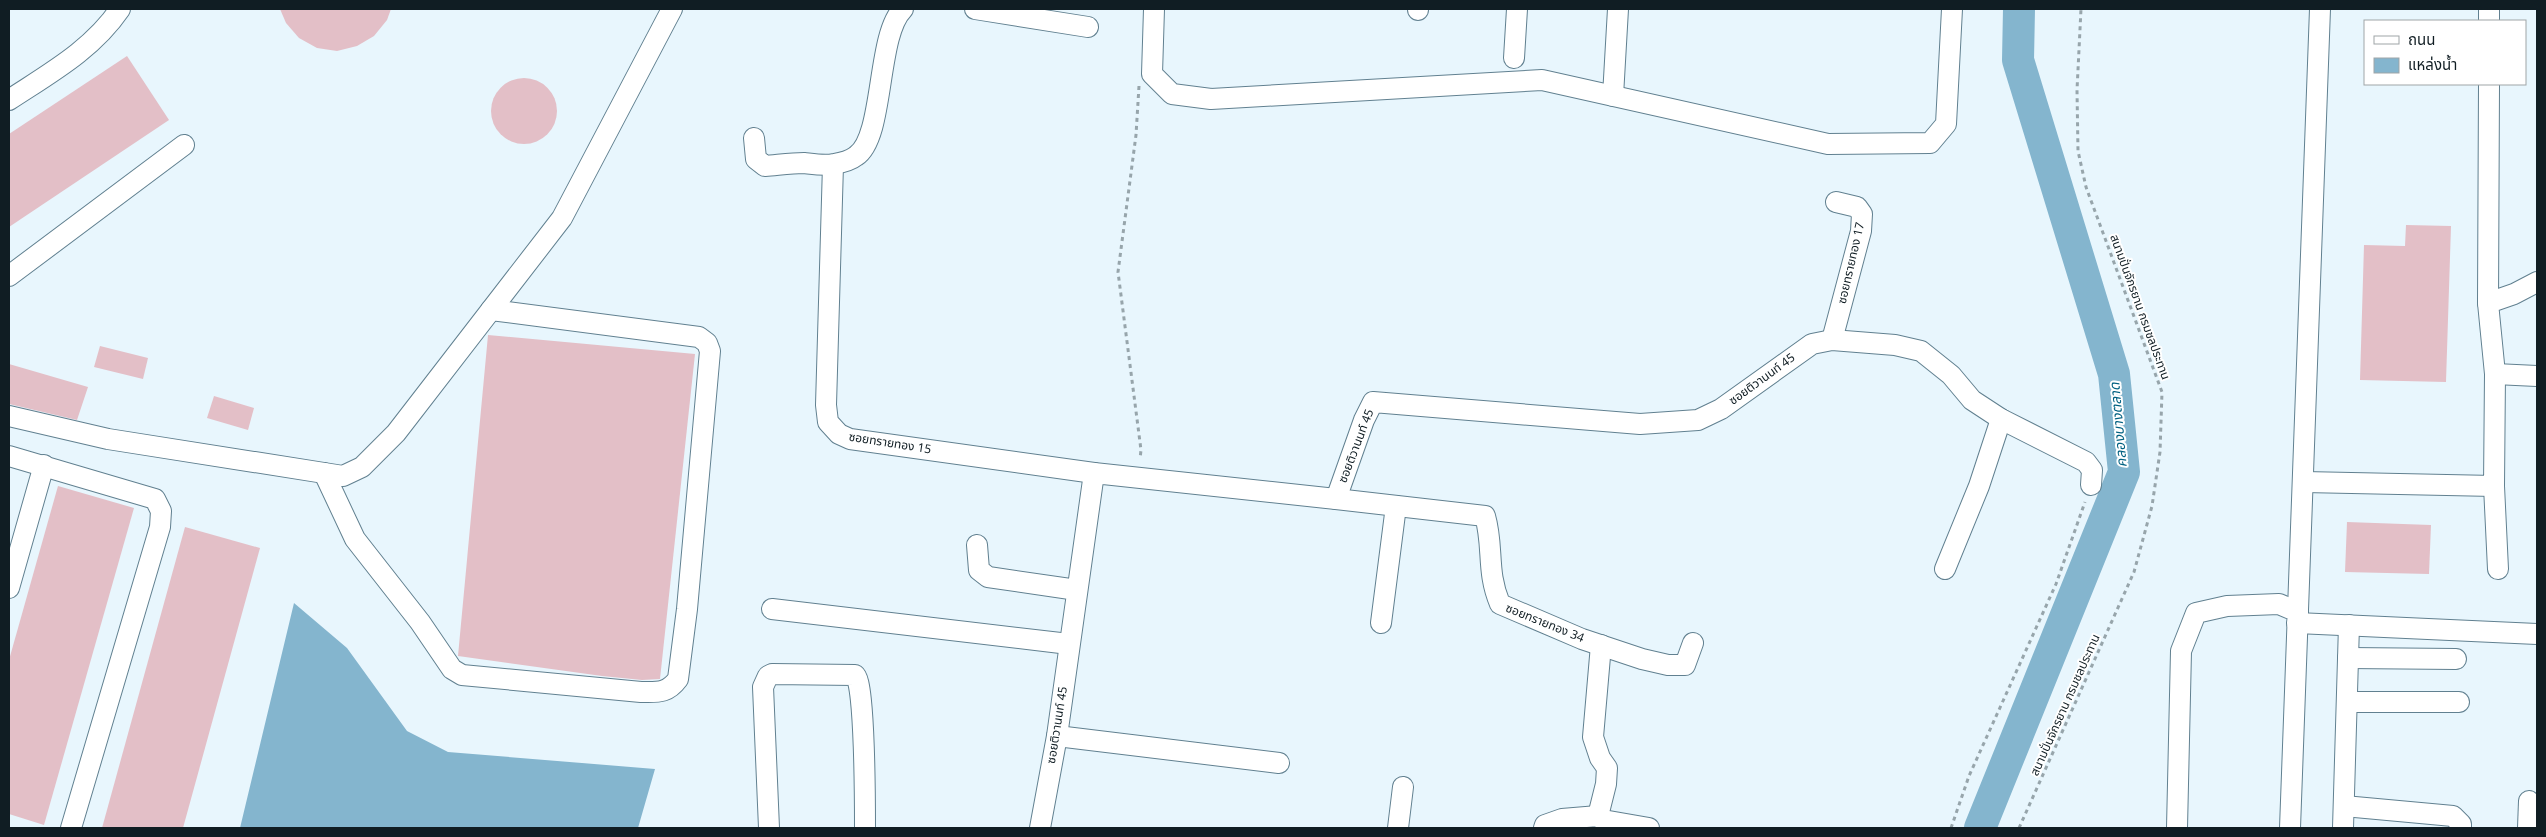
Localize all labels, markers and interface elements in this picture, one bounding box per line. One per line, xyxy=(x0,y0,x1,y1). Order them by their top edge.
legend xyxy=(2364,20,2526,85)
text: ถนน xyxy=(2408,29,2435,49)
text: แหล่งน้ำ xyxy=(2408,54,2457,74)
street label: ซอยทรายทอง 17 xyxy=(1833,220,1868,305)
street label: สนามปั่นจักรยาน กรมชลประทาน xyxy=(2106,232,2175,382)
street label: ซอยติวานนท์ 45 xyxy=(1725,349,1798,408)
water label: คลองบางตลาด xyxy=(2104,382,2131,468)
street label: ซอยติวานนท์ 45 xyxy=(1334,406,1377,485)
street label: ซอยทรายทอง 15 xyxy=(848,428,933,457)
street label: ซอยทรายทอง 34 xyxy=(1503,599,1587,646)
street label: สนามปั่นจักรยาน กรมชลประทาน xyxy=(2026,631,2104,778)
street label: ซอยติวานนท์ 45 xyxy=(1042,685,1071,765)

